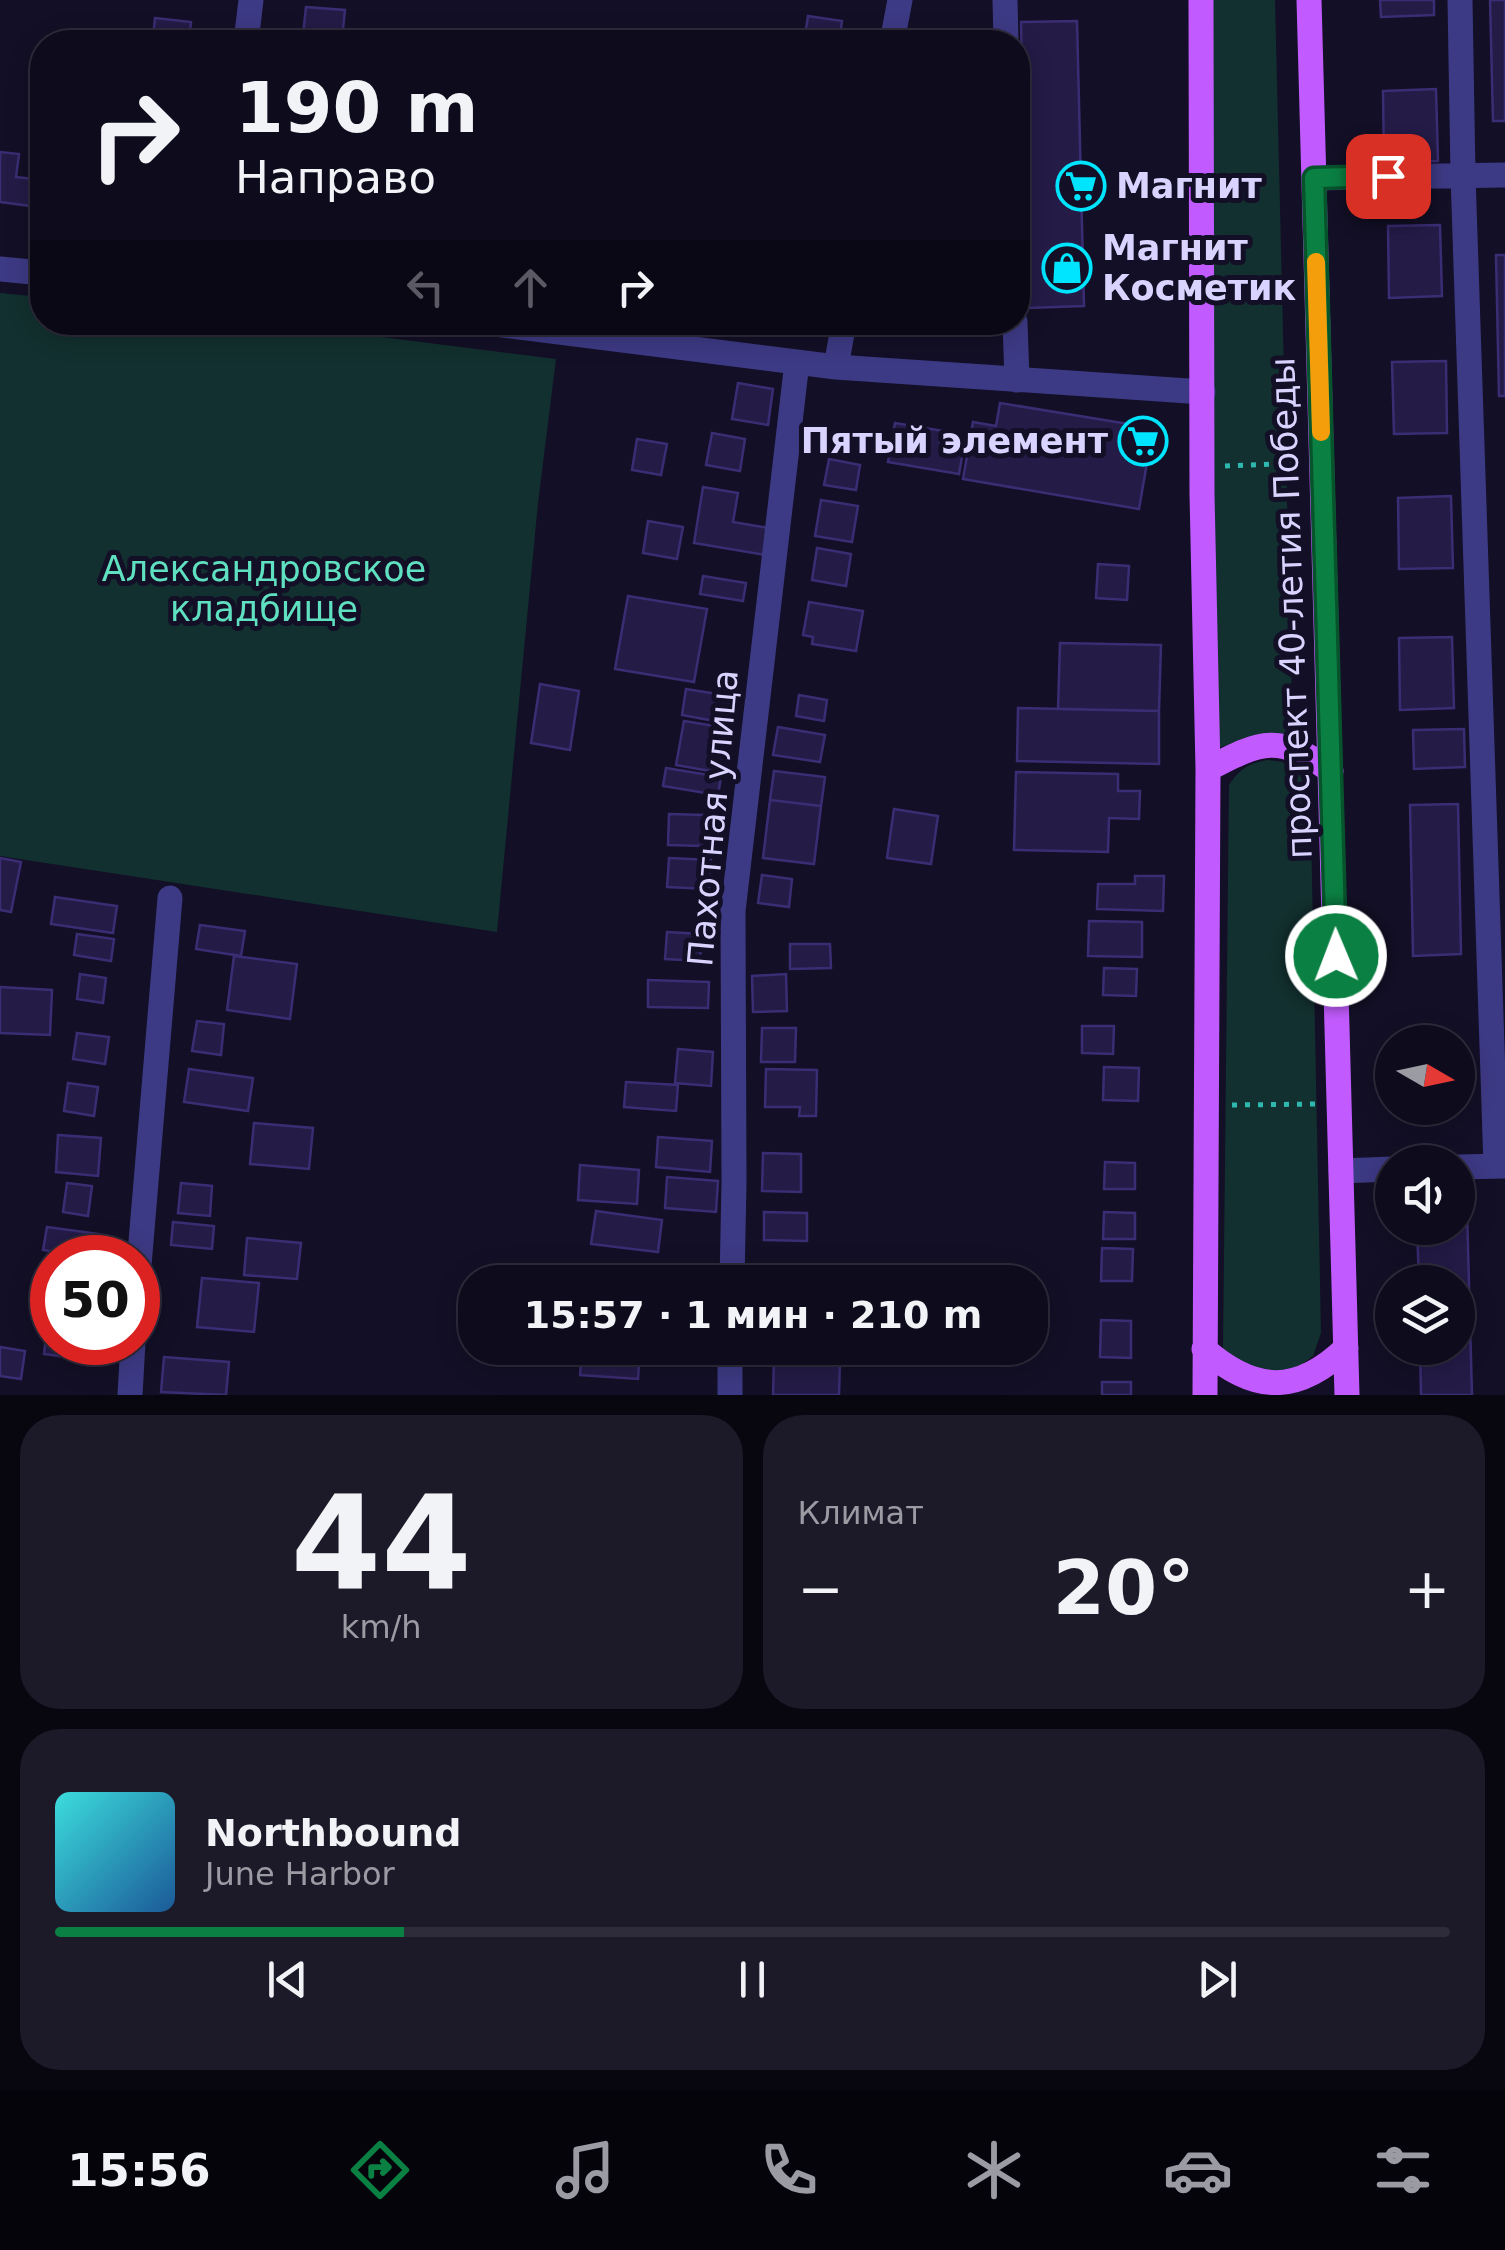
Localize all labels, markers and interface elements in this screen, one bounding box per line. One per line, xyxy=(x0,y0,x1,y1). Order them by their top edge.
text: 190 m xyxy=(235,67,478,149)
icon: right xyxy=(70,70,200,200)
pin xyxy=(1346,134,1431,219)
icon: arrive xyxy=(1361,149,1416,204)
text: Направо xyxy=(235,151,436,204)
supermarket icon: Магнит xyxy=(1055,160,1107,212)
place label: Магнит xyxy=(1116,166,1262,206)
place label: Магнит Косметик xyxy=(1102,228,1297,308)
shop icon: Магнит Косметик xyxy=(1041,242,1093,294)
icon: left xyxy=(398,260,453,315)
icon: ahead xyxy=(503,260,558,315)
icon: right xyxy=(608,260,663,315)
street label: проспект 40-летия Победы xyxy=(1262,357,1320,859)
supermarket icon: Пятый элемент xyxy=(1117,415,1169,467)
place label: Пятый элемент xyxy=(801,421,1109,461)
park label: Александровское кладбище xyxy=(102,549,426,629)
street label: Пахотная улица xyxy=(680,668,746,968)
position arrow xyxy=(1284,904,1388,1008)
north arrow xyxy=(1375,1025,1475,1125)
map controls xyxy=(1375,1025,1475,1365)
button: sound xyxy=(1375,1145,1475,1245)
speed limit sign: 50 xyxy=(30,1235,160,1365)
button: layers xyxy=(1375,1265,1475,1365)
text: 15:57 · 1 мин · 210 m xyxy=(524,1293,982,1337)
text: 44 xyxy=(291,1467,472,1619)
text: Климат xyxy=(798,1494,924,1532)
text: 20° xyxy=(1053,1544,1195,1632)
text: − xyxy=(798,1557,844,1621)
text: + xyxy=(1404,1557,1450,1621)
text: km/h xyxy=(341,1608,422,1646)
text: Northbound xyxy=(205,1811,461,1855)
text: June Harbor xyxy=(205,1855,395,1893)
icon: previous xyxy=(260,1952,315,2007)
icon: pause xyxy=(725,1952,780,2007)
icon: next xyxy=(1190,1952,1245,2007)
icon: directions xyxy=(345,2135,415,2205)
icon: music xyxy=(550,2135,620,2205)
icon: phone xyxy=(754,2135,824,2205)
icon: climate xyxy=(959,2135,1029,2205)
icon: car xyxy=(1163,2135,1233,2205)
icon: filters xyxy=(1368,2135,1438,2205)
text: 15:56 xyxy=(67,2144,211,2197)

